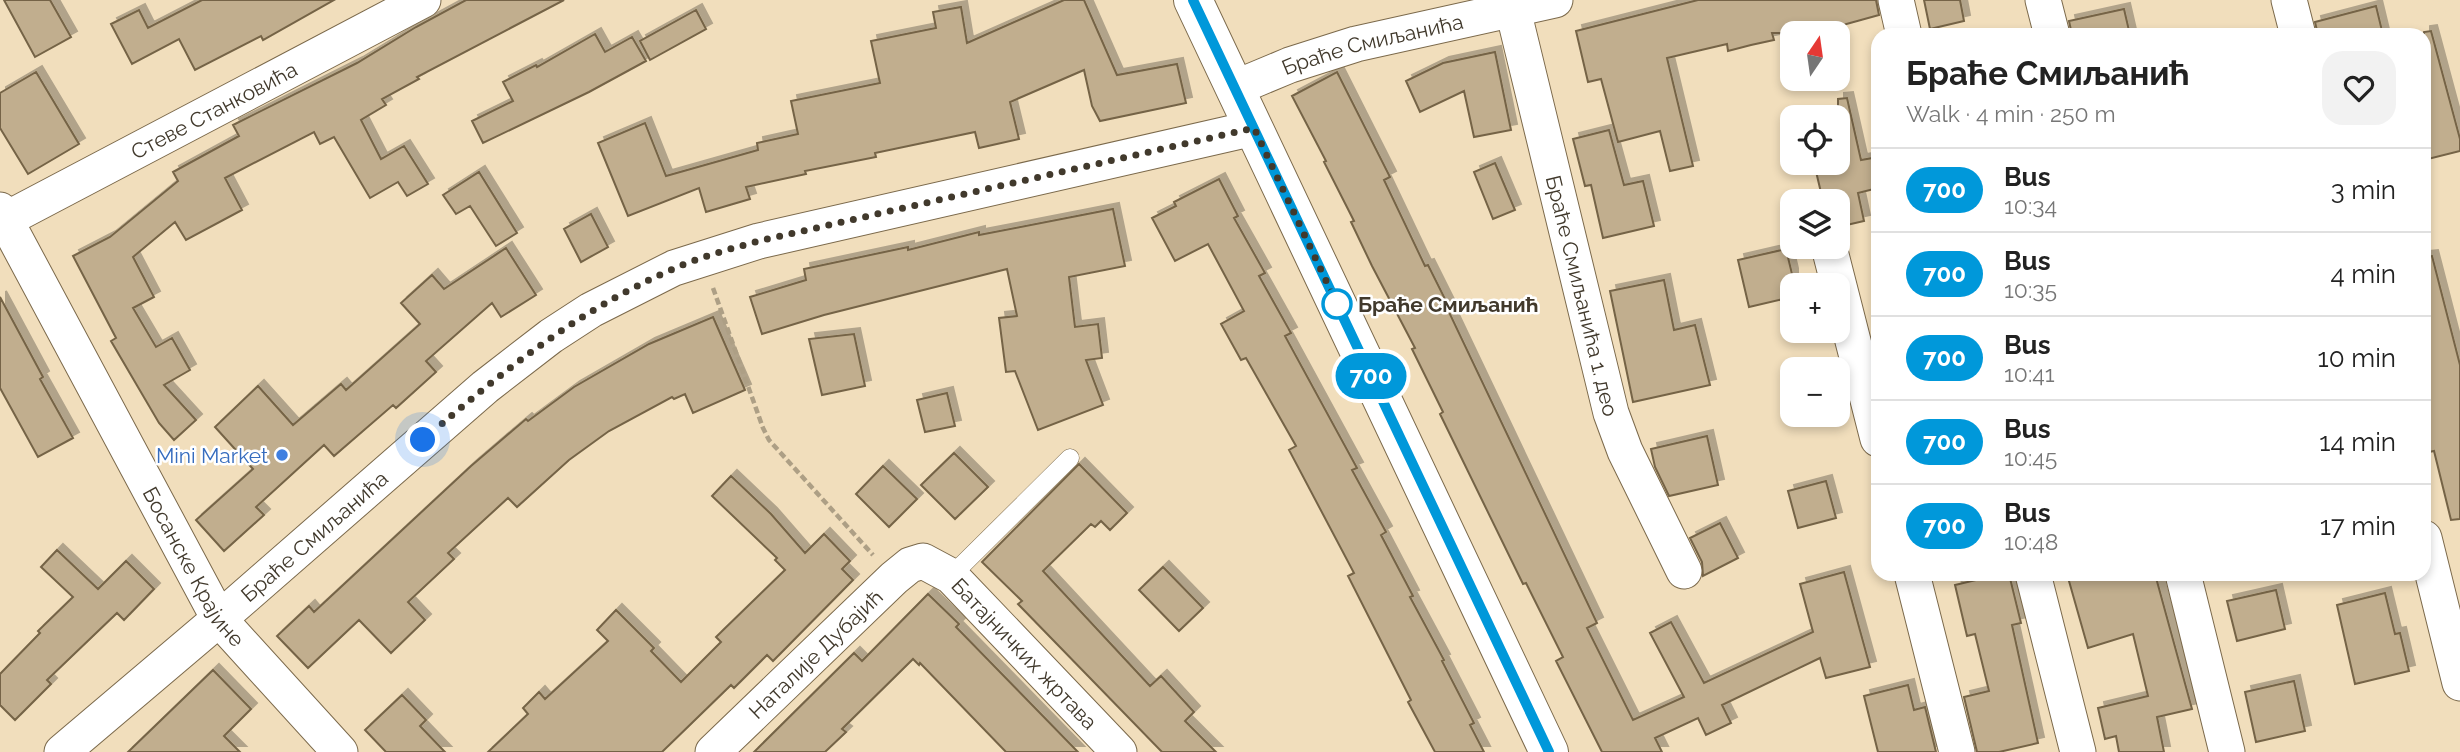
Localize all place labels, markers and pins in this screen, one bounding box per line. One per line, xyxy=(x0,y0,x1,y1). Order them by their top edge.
marker: Браће Смиљанић xyxy=(1322,289,1352,319)
place label: Браће Смиљанић xyxy=(1358,292,1539,317)
place label: Mini Market xyxy=(156,443,268,468)
marker: Mini Market xyxy=(274,447,290,463)

